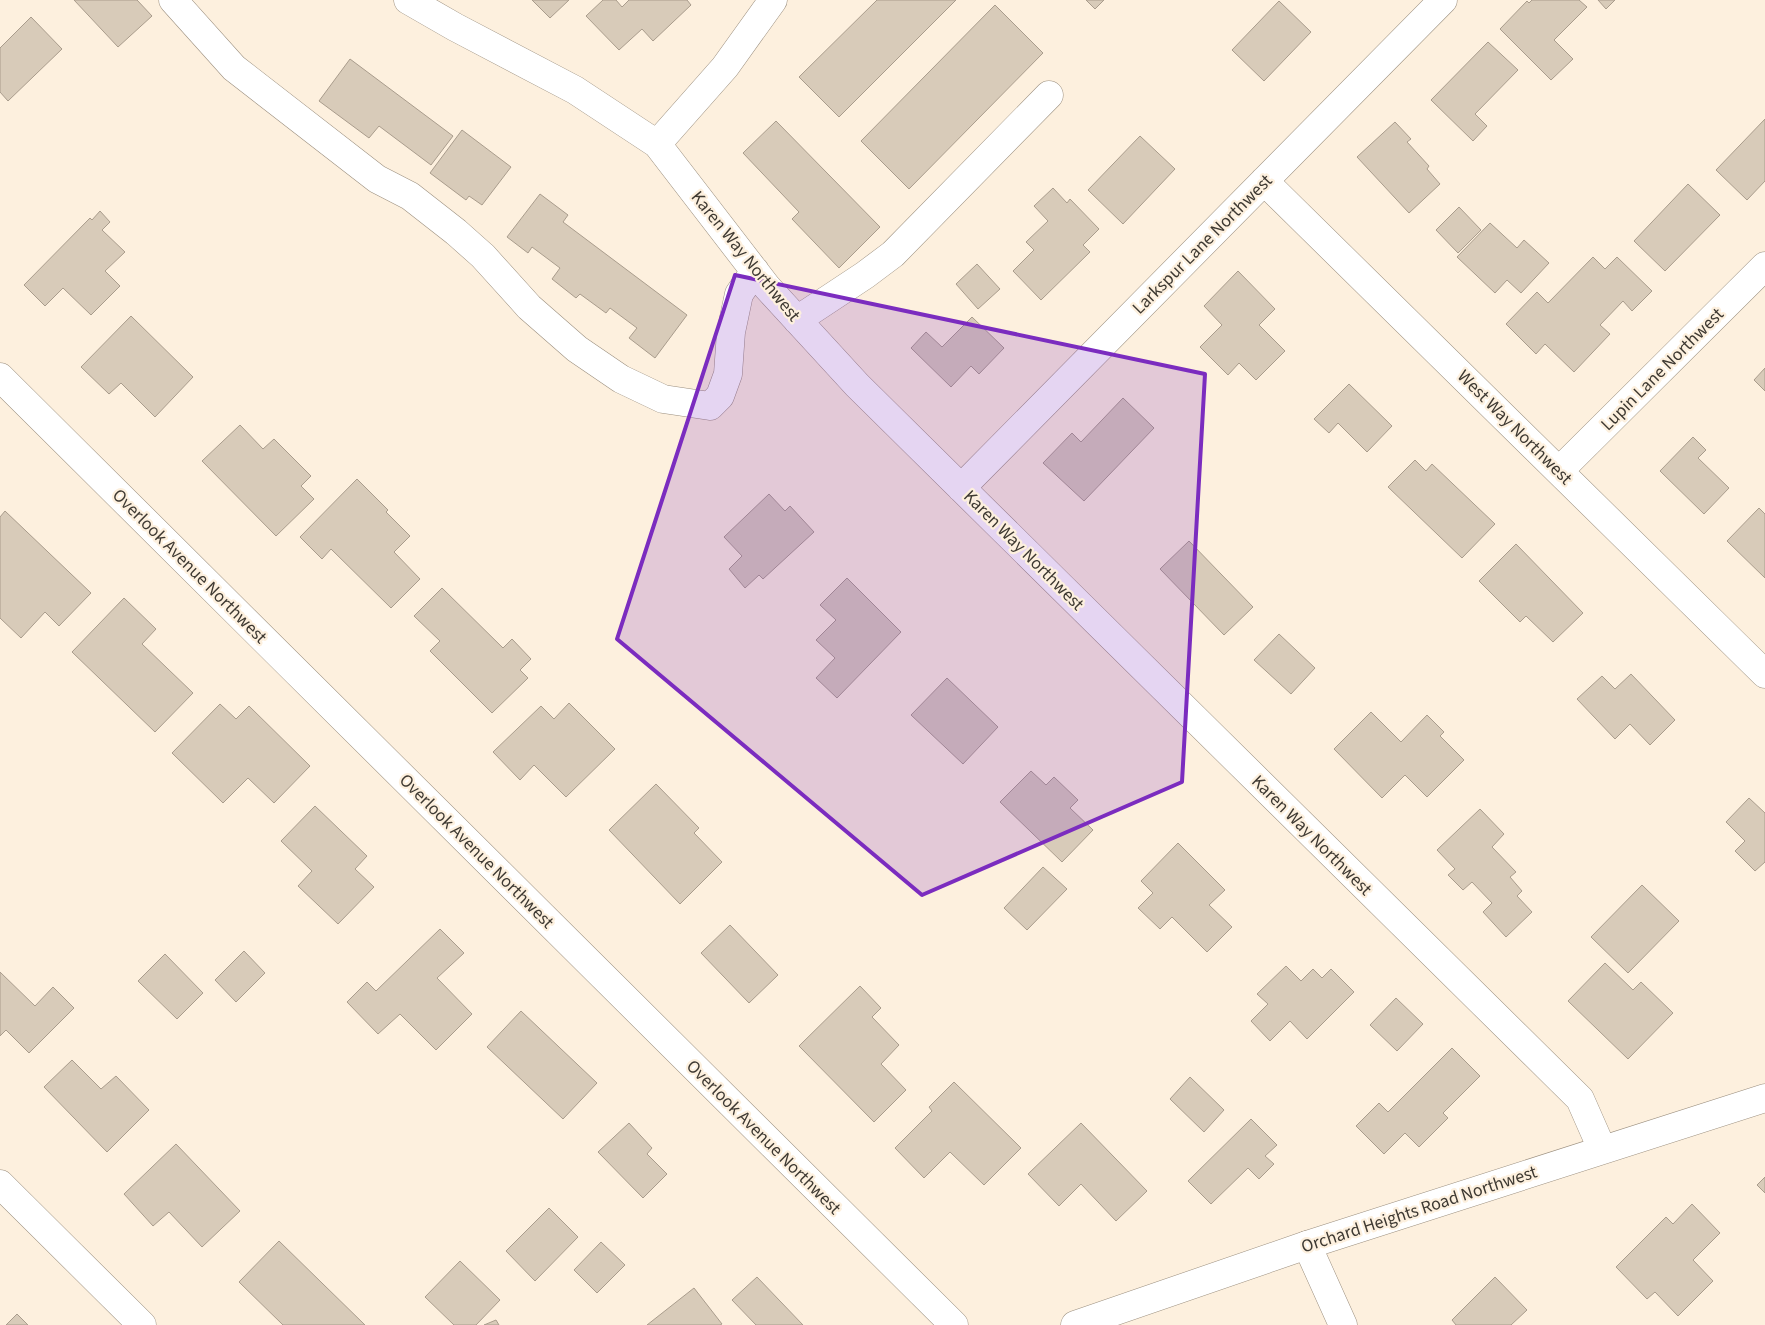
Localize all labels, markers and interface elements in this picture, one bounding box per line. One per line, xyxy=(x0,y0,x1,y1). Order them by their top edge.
street label: Larkspur Lane Northwest xyxy=(1127,169,1278,320)
street label: Karen Way Northwest xyxy=(685,186,806,327)
street label: Lupin Lane Northwest xyxy=(1595,302,1730,437)
street label: West Way Northwest xyxy=(1452,364,1578,490)
street label: Overlook Avenue Northwest xyxy=(107,483,273,649)
street label: Karen Way Northwest xyxy=(958,484,1090,616)
street label: Overlook Avenue Northwest xyxy=(394,768,560,934)
street label: Karen Way Northwest xyxy=(1246,769,1378,901)
street label: Overlook Avenue Northwest xyxy=(681,1054,847,1220)
street label: Orchard Heights Road Northwest xyxy=(1298,1159,1540,1259)

